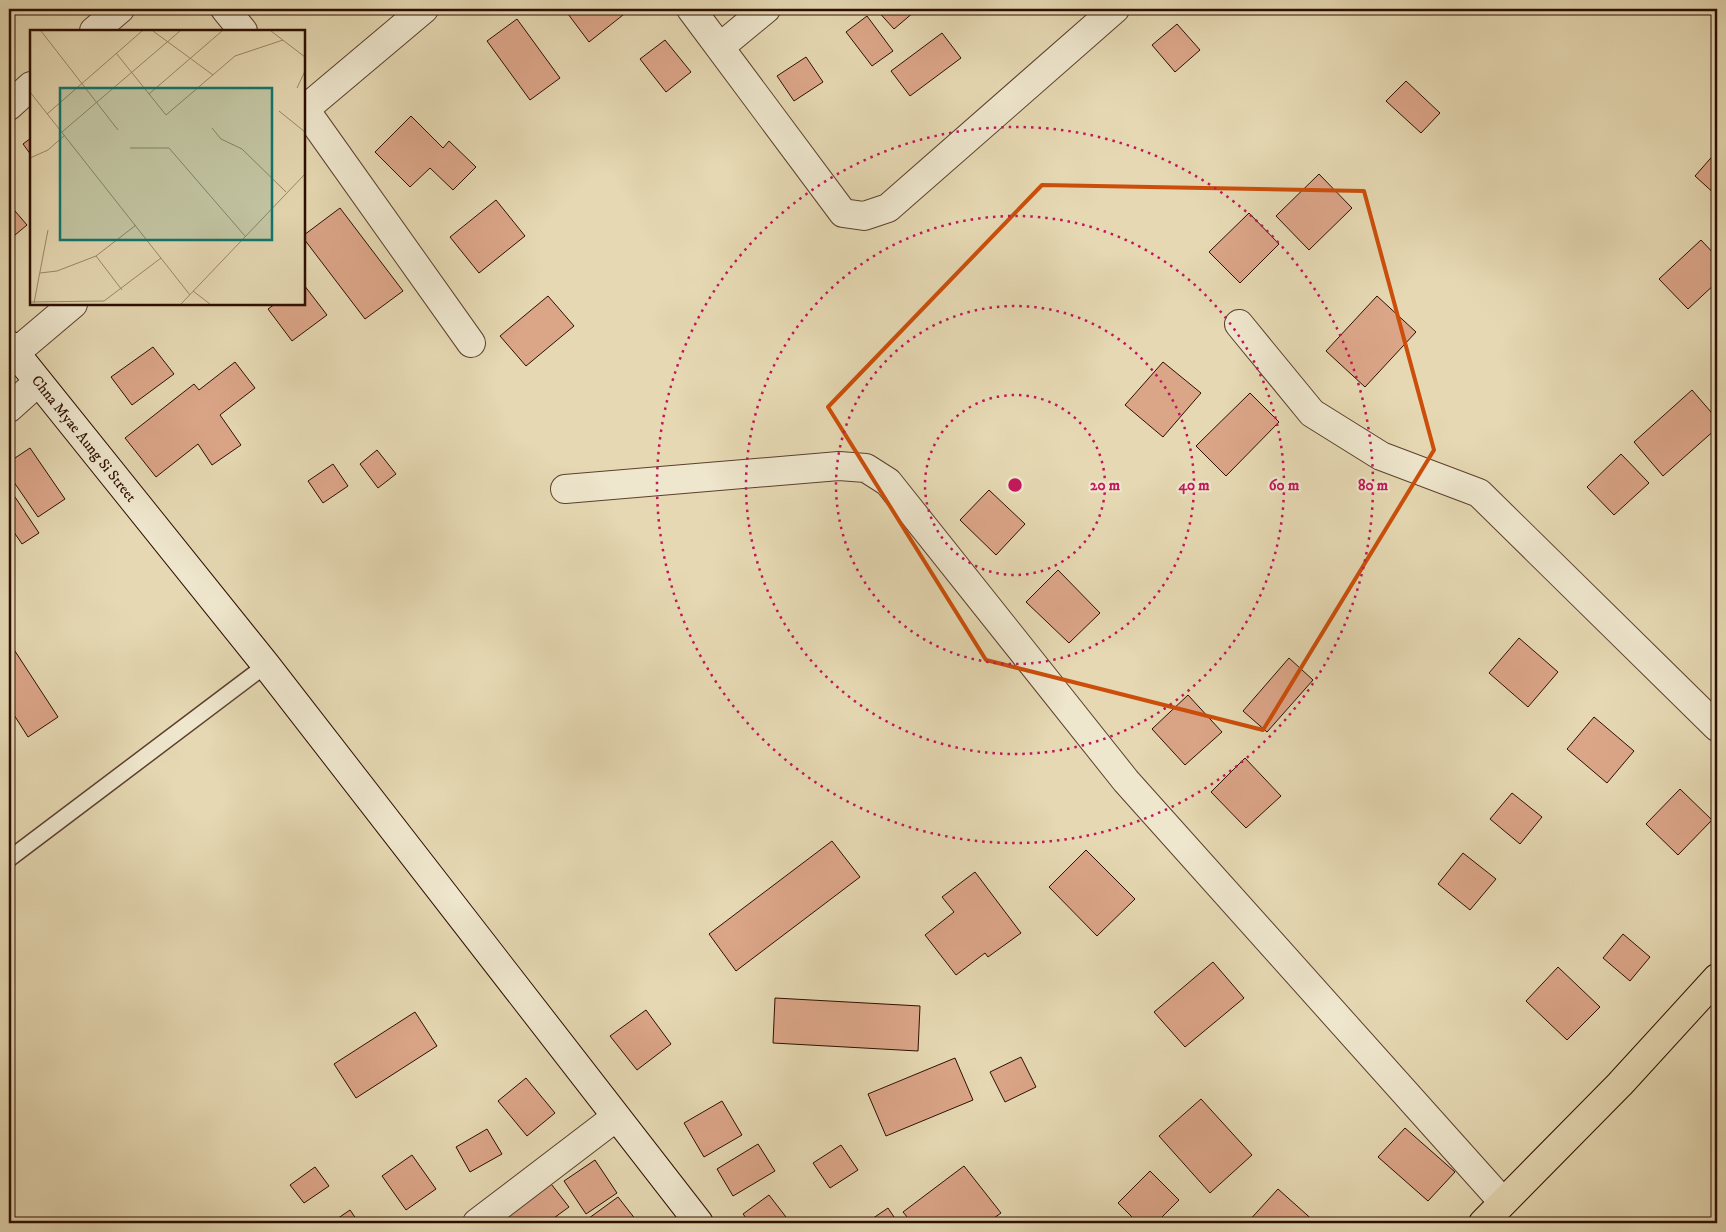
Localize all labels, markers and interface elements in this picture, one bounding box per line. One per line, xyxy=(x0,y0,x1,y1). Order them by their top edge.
inset map xyxy=(30,30,305,305)
street label: Chna Myae Aung Si Street xyxy=(27,371,141,506)
centre of rings xyxy=(1006,476,1024,494)
text: 20 m xyxy=(1090,476,1121,495)
text: 40 m xyxy=(1177,476,1210,495)
text: 60 m xyxy=(1269,476,1300,495)
text: 80 m xyxy=(1358,476,1389,495)

